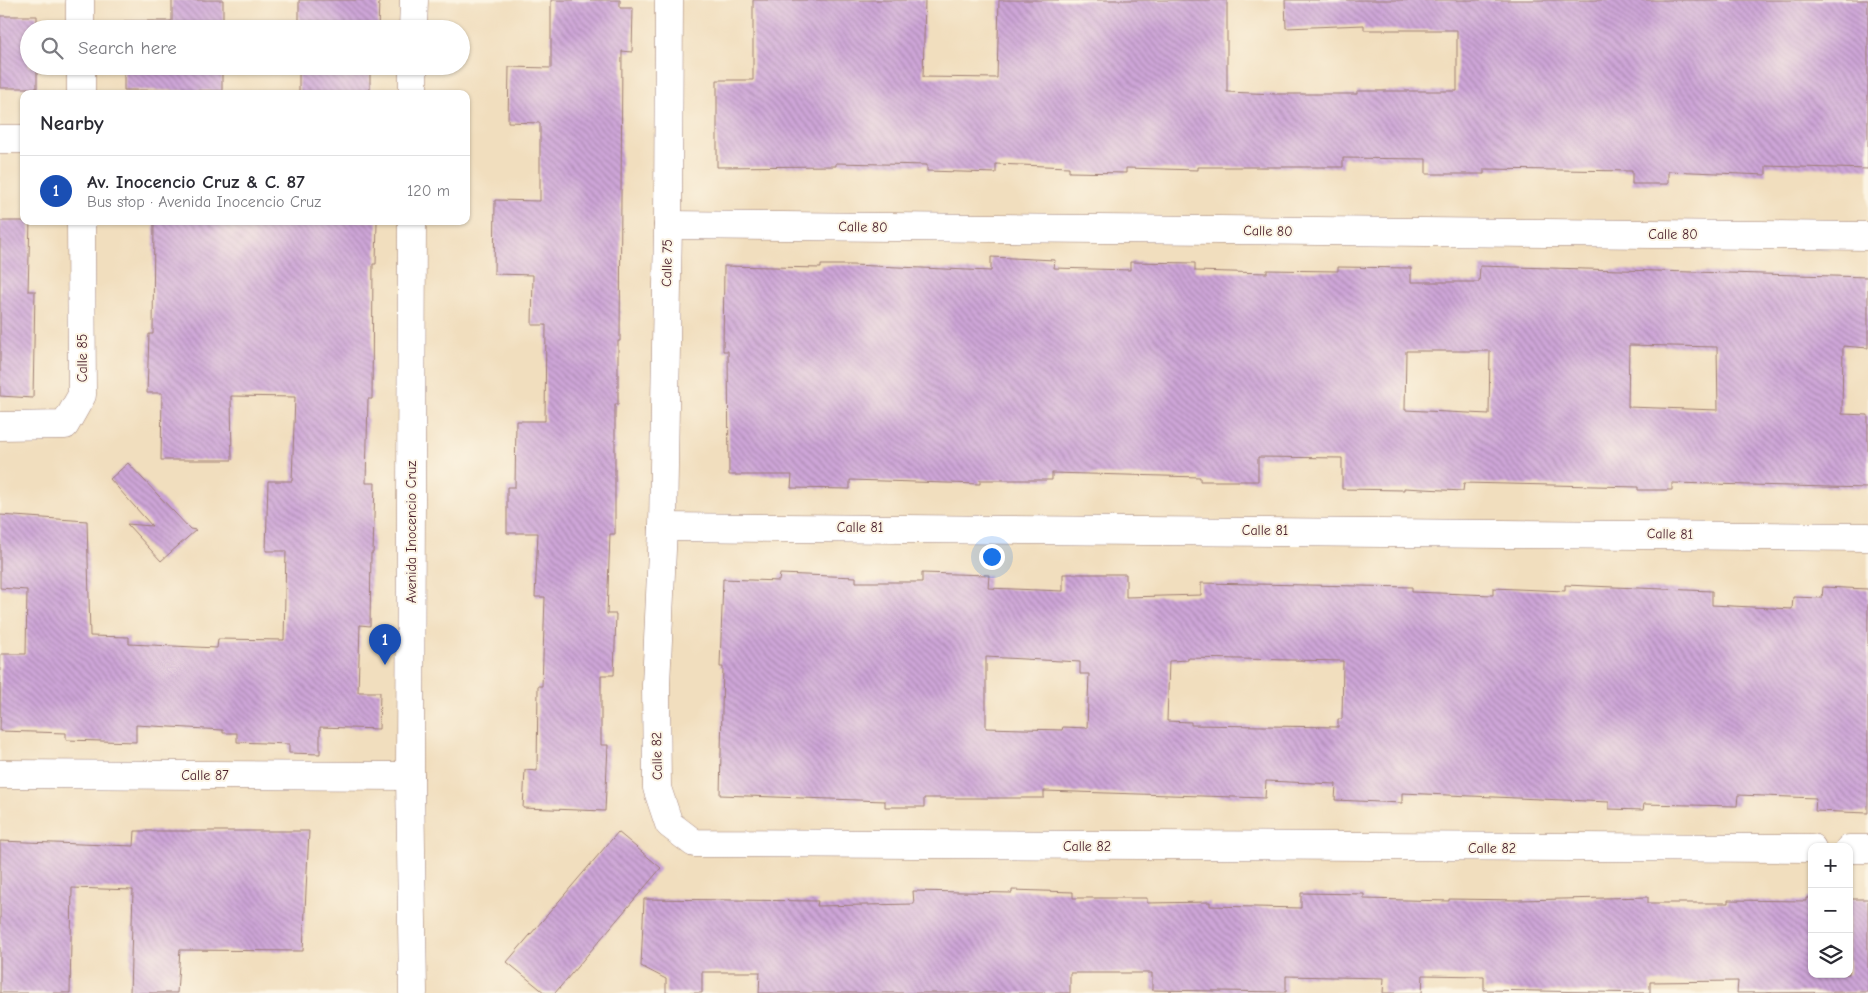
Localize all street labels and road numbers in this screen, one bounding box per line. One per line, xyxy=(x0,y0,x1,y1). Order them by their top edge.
street label: Calle 80 xyxy=(838,218,888,236)
street label: Calle 80 xyxy=(1243,222,1293,240)
street label: Calle 80 xyxy=(1648,226,1698,243)
street label: Calle 75 xyxy=(658,239,676,287)
street label: Calle 85 xyxy=(74,334,91,382)
street label: Avenida Inocencio Cruz xyxy=(403,461,420,603)
street label: Calle 81 xyxy=(837,519,883,536)
street label: Calle 81 xyxy=(1242,522,1288,539)
street label: Calle 81 xyxy=(1647,525,1693,543)
street label: Calle 82 xyxy=(648,732,666,780)
street label: Calle 87 xyxy=(181,767,229,784)
street label: Calle 82 xyxy=(1063,838,1111,855)
street label: Calle 82 xyxy=(1468,840,1516,857)

